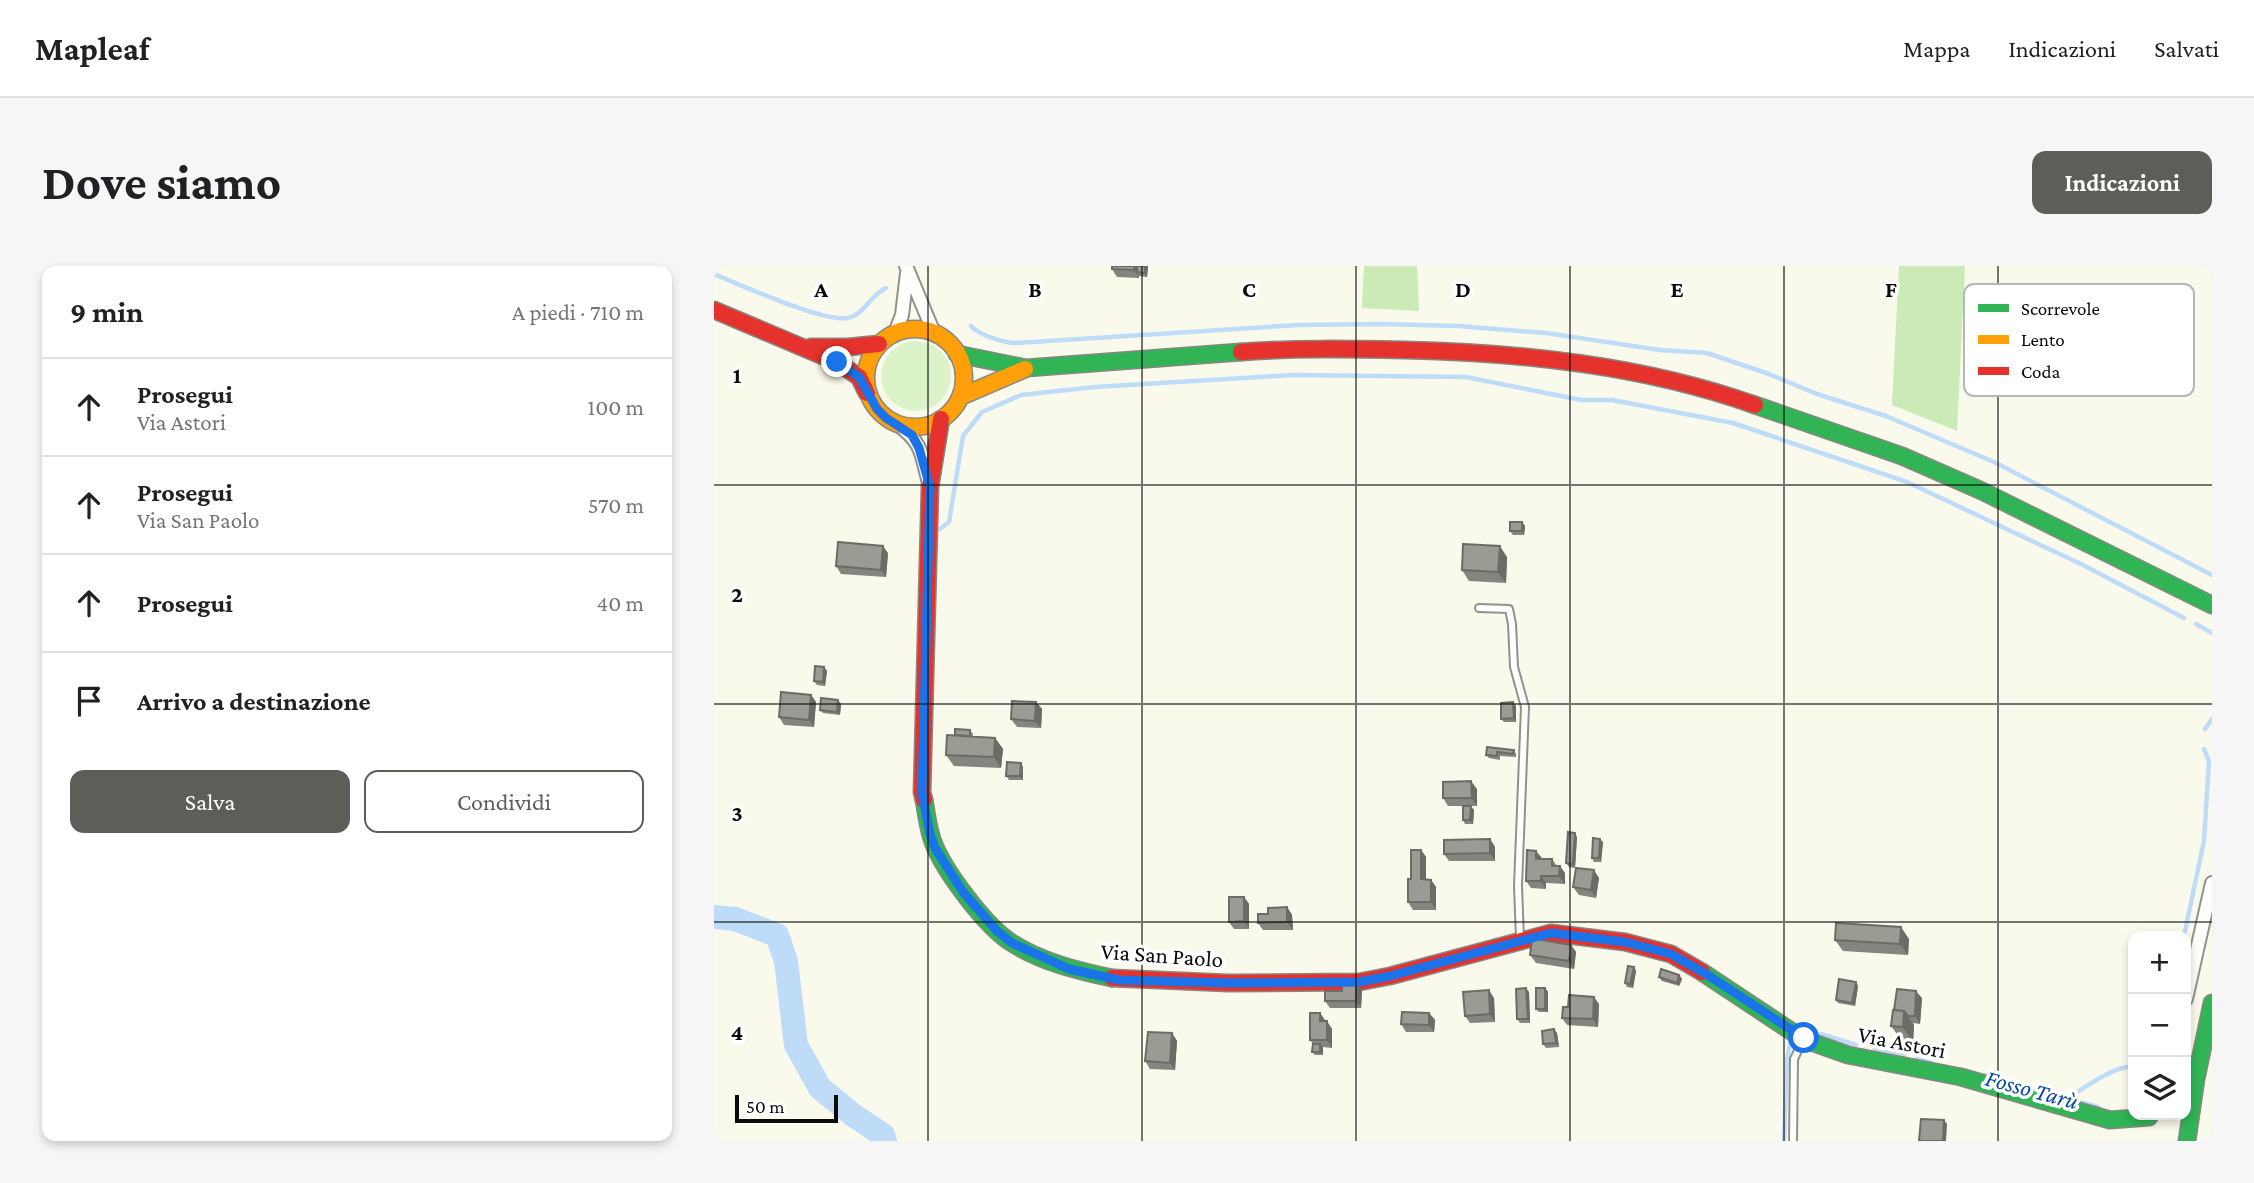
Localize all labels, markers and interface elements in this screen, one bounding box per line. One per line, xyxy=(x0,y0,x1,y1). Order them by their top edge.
text: Mapleaf xyxy=(35,30,150,67)
text: Mappa xyxy=(1903,35,1970,62)
text: Indicazioni xyxy=(2008,35,2116,62)
text: Salvati xyxy=(2154,35,2219,62)
button: Indicazioni xyxy=(2032,151,2212,214)
text: Dove siamo xyxy=(42,155,281,210)
text: A xyxy=(813,276,828,302)
text: B xyxy=(1028,276,1042,302)
text: C xyxy=(1242,276,1256,302)
text: D xyxy=(1455,276,1471,302)
text: E xyxy=(1670,276,1684,302)
text: F xyxy=(1885,276,1897,302)
legend xyxy=(1964,284,2194,396)
text: 9 min xyxy=(70,295,143,328)
text: Scorrevole xyxy=(2021,298,2100,319)
text: A piedi · 710 m xyxy=(512,299,644,325)
text: Lento xyxy=(2021,329,2065,350)
route end xyxy=(821,346,852,377)
text: Coda xyxy=(2021,361,2061,382)
text: 1 xyxy=(733,362,742,388)
text: Prosegui xyxy=(137,380,233,409)
icon: ahead xyxy=(70,388,108,426)
text: 100 m xyxy=(588,394,644,420)
text: Via Astori xyxy=(137,409,226,435)
text: Prosegui xyxy=(137,478,233,507)
icon: ahead xyxy=(70,486,108,524)
text: 570 m xyxy=(588,492,644,518)
text: Via San Paolo xyxy=(137,507,260,533)
text: 2 xyxy=(731,581,743,607)
icon: ahead xyxy=(70,584,108,622)
text: Prosegui xyxy=(137,589,233,618)
text: 40 m xyxy=(596,590,644,616)
icon: arrive xyxy=(70,682,108,720)
text: Arrivo a destinazione xyxy=(137,687,371,716)
button: Salva xyxy=(70,770,350,833)
button: Condividi xyxy=(364,770,644,833)
text: 3 xyxy=(731,800,743,826)
map controls xyxy=(2128,931,2191,1120)
button: + xyxy=(2128,931,2191,994)
street label: Via San Paolo xyxy=(1100,938,1224,972)
button: − xyxy=(2128,994,2191,1057)
text: 4 xyxy=(731,1019,743,1045)
street label: Via Astori xyxy=(1856,1021,1948,1063)
route start xyxy=(1788,1022,1819,1053)
button: layers xyxy=(2128,1057,2191,1120)
water label: Fosso Tarù xyxy=(1983,1064,2081,1114)
scale bar xyxy=(735,1092,838,1124)
text: 50 m xyxy=(746,1096,785,1117)

